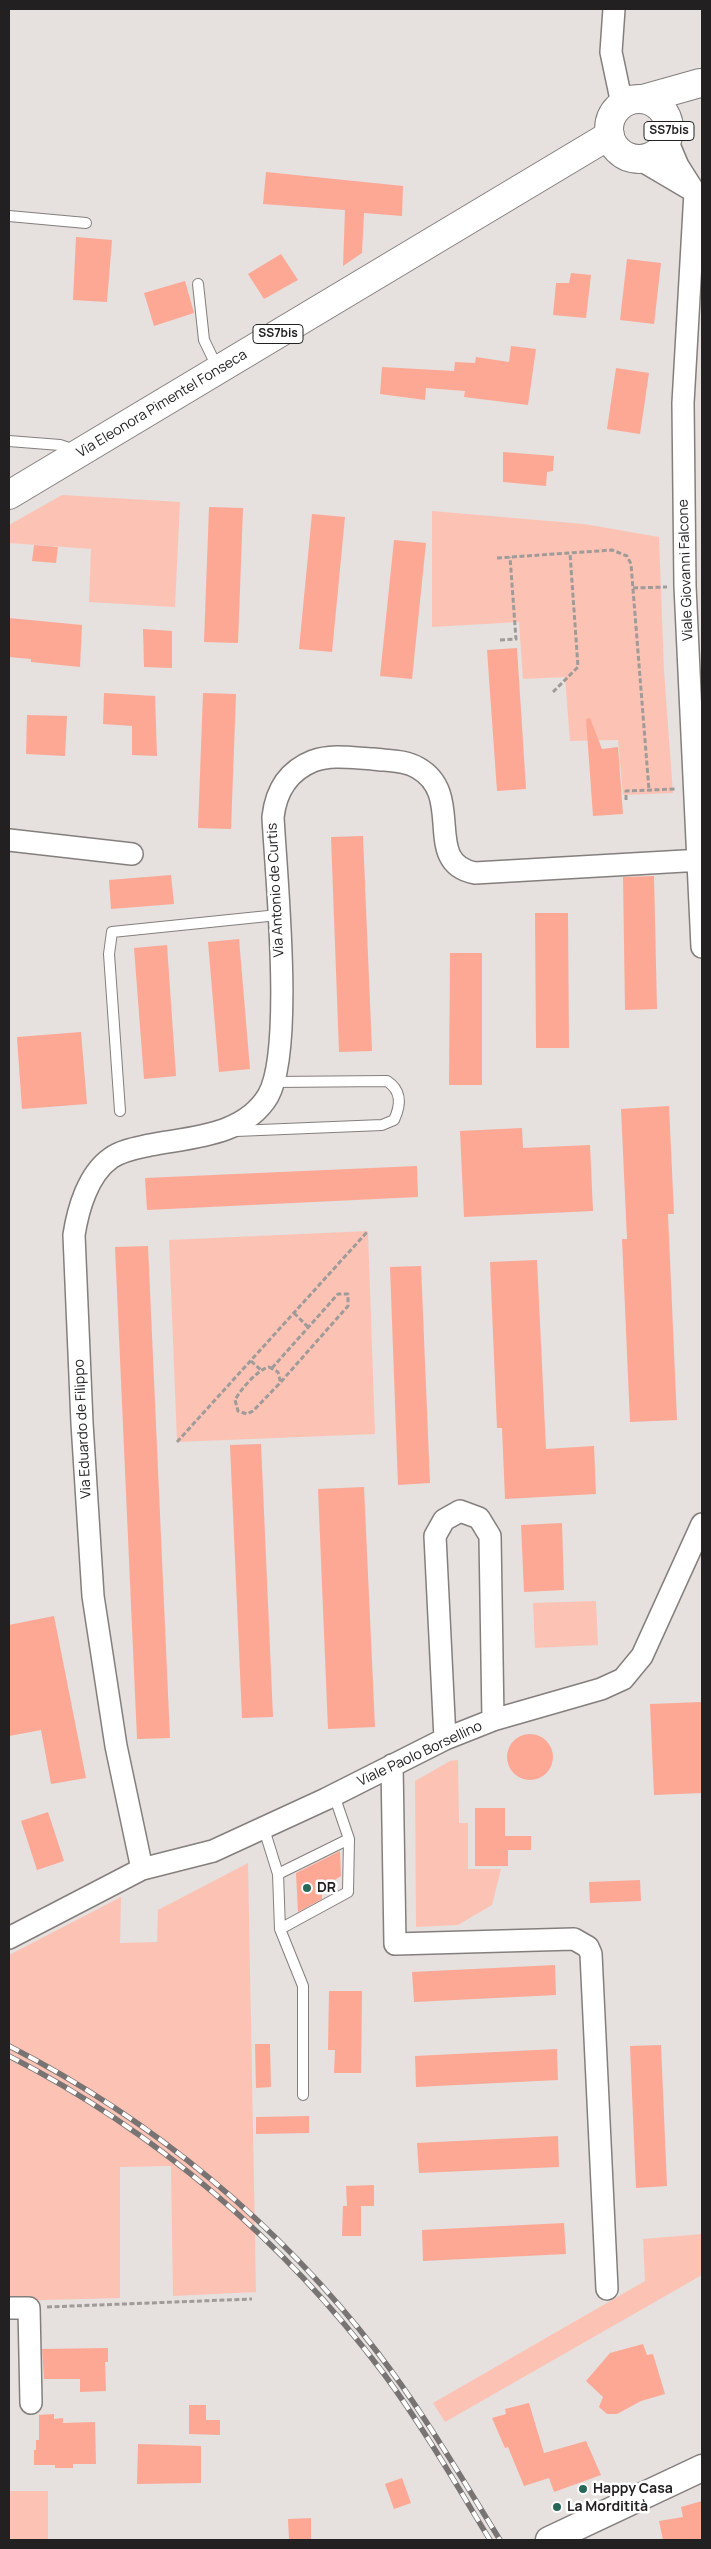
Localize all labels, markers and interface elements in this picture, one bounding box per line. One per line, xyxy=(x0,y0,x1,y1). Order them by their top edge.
road number: SS7bis xyxy=(644,122,694,140)
road number: SS7bis xyxy=(253,324,303,344)
street label: Via Eleonora Pimentel Fonseca xyxy=(74,346,250,462)
street label: Viale Giovanni Falcone xyxy=(675,499,697,641)
street label: Via Antonio de Curtis xyxy=(264,822,288,958)
street label: Via Eduardo de Filippo xyxy=(71,1359,95,1499)
street label: Viale Paolo Borsellino xyxy=(355,1718,485,1790)
place label: DR xyxy=(317,1880,336,1896)
marker: DR xyxy=(301,1882,313,1894)
place label: Happy Casa xyxy=(593,2481,673,2497)
marker: Happy Casa xyxy=(577,2483,589,2495)
place label: La Morditità xyxy=(567,2499,648,2515)
marker: La Morditità xyxy=(551,2501,563,2513)

